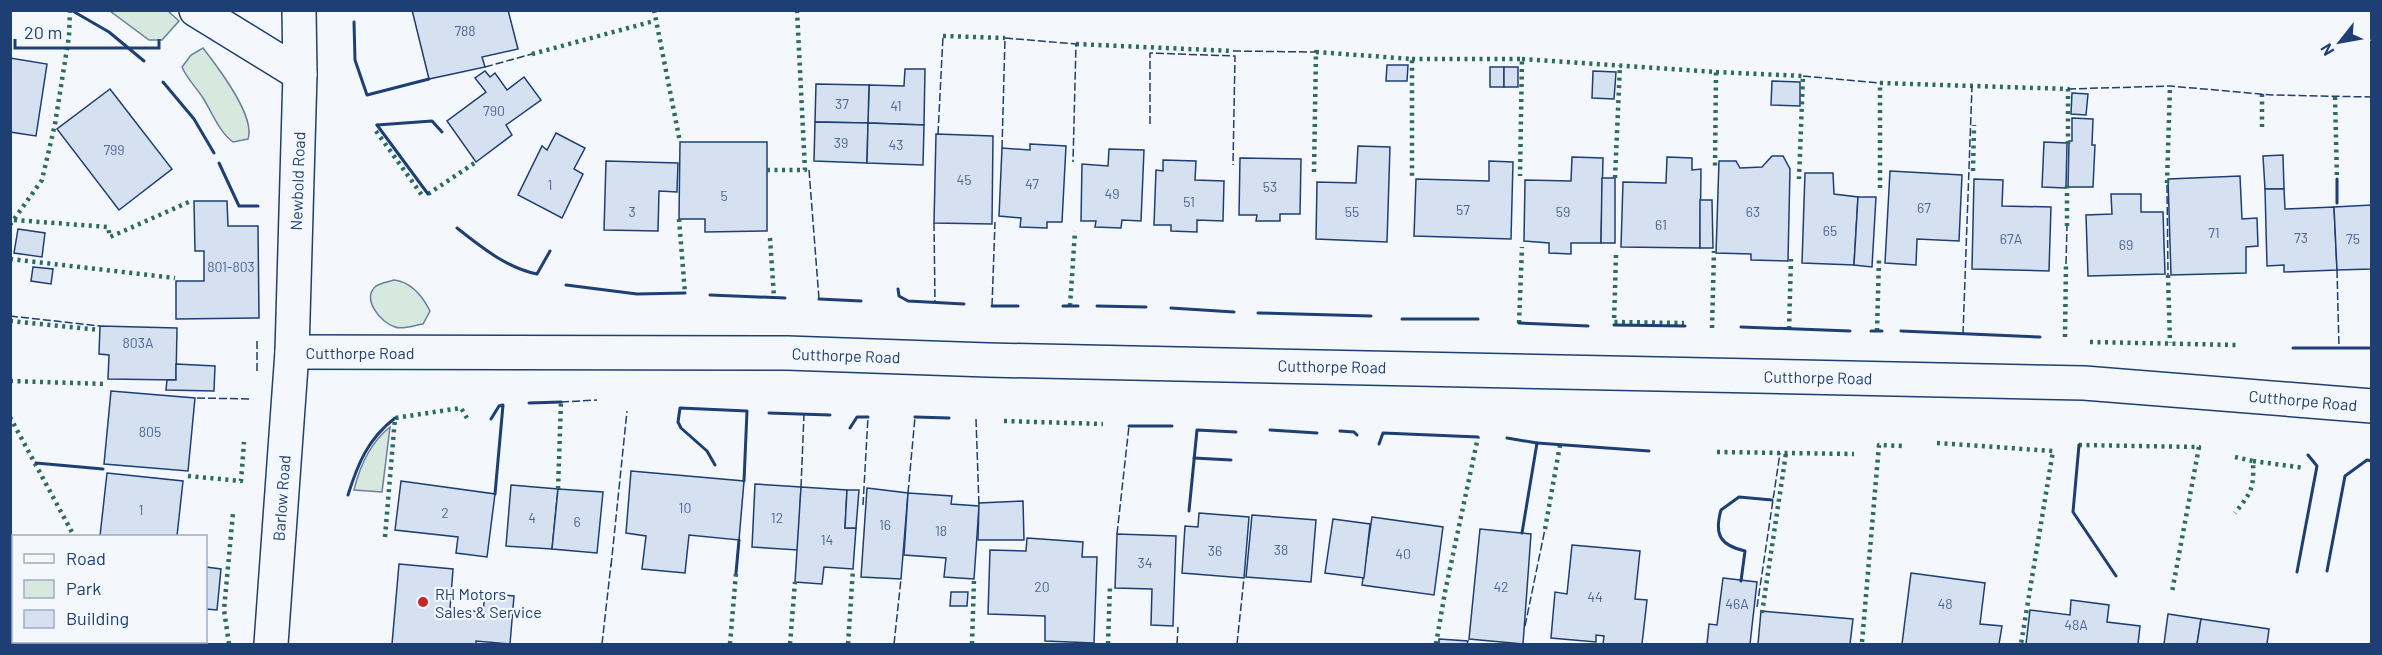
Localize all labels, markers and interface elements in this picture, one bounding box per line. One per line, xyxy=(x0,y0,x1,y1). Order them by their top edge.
scale bar xyxy=(15,12,159,50)
north arrow xyxy=(2310,12,2370,72)
text: 20 m xyxy=(24,21,62,43)
house number: 788 xyxy=(454,22,476,39)
text: N xyxy=(2316,41,2338,59)
house number: 37 xyxy=(835,95,849,112)
house number: 41 xyxy=(890,97,902,114)
house number: 790 xyxy=(483,102,505,119)
street label: Newbold Road xyxy=(286,131,308,231)
house number: 39 xyxy=(834,134,848,151)
house number: 43 xyxy=(889,136,903,153)
house number: 799 xyxy=(103,141,125,158)
house number: 45 xyxy=(957,171,971,188)
house number: 47 xyxy=(1025,175,1039,192)
house number: 1 xyxy=(548,176,552,193)
house number: 53 xyxy=(1263,178,1277,195)
house number: 49 xyxy=(1104,185,1120,202)
house number: 5 xyxy=(720,187,728,204)
house number: 51 xyxy=(1183,193,1195,210)
house number: 67 xyxy=(1917,199,1931,216)
house number: 57 xyxy=(1456,201,1470,218)
house number: 3 xyxy=(628,203,636,220)
house number: 55 xyxy=(1345,203,1359,220)
house number: 59 xyxy=(1556,203,1570,220)
house number: 63 xyxy=(1746,203,1760,220)
house number: 61 xyxy=(1655,216,1667,233)
house number: 65 xyxy=(1823,222,1837,239)
house number: 71 xyxy=(2208,224,2220,241)
house number: 73 xyxy=(2294,229,2308,246)
house number: 67A xyxy=(2000,230,2023,247)
house number: 75 xyxy=(2346,230,2360,247)
house number: 69 xyxy=(2119,236,2133,253)
house number: 801-803 xyxy=(207,258,255,275)
house number: 803A xyxy=(123,334,154,351)
street label: Cutthorpe Road xyxy=(306,343,414,362)
street label: Cutthorpe Road xyxy=(791,344,901,366)
street label: Cutthorpe Road xyxy=(1277,356,1387,376)
street label: Cutthorpe Road xyxy=(1763,367,1873,387)
street label: Cutthorpe Road xyxy=(2248,386,2358,414)
house number: 805 xyxy=(139,423,161,440)
street label: Barlow Road xyxy=(269,454,293,542)
house number: 10 xyxy=(679,499,691,516)
house number: 1 xyxy=(139,501,143,518)
house number: 2 xyxy=(441,504,449,521)
house number: 4 xyxy=(528,509,536,526)
house number: 12 xyxy=(771,509,783,526)
house number: 6 xyxy=(573,513,581,530)
house number: 16 xyxy=(879,516,891,533)
house number: 18 xyxy=(935,522,947,539)
house number: 14 xyxy=(821,531,833,548)
legend xyxy=(12,535,207,643)
house number: 38 xyxy=(1274,541,1288,558)
house number: 36 xyxy=(1208,542,1222,559)
house number: 40 xyxy=(1395,545,1411,562)
text: Road xyxy=(66,547,106,569)
house number: 34 xyxy=(1138,554,1152,571)
text: Park xyxy=(66,577,101,599)
house number: 20 xyxy=(1034,578,1050,595)
house number: 42 xyxy=(1493,578,1509,595)
place label: RH Motors Sales & Service xyxy=(435,584,542,621)
house number: 44 xyxy=(1587,588,1603,605)
marker: RH Motors Sales & Service xyxy=(416,595,430,609)
house number: 46A xyxy=(1725,595,1749,612)
house number: 48 xyxy=(1937,595,1953,612)
text: Building xyxy=(66,607,129,629)
house number: 48A xyxy=(2064,616,2088,633)

